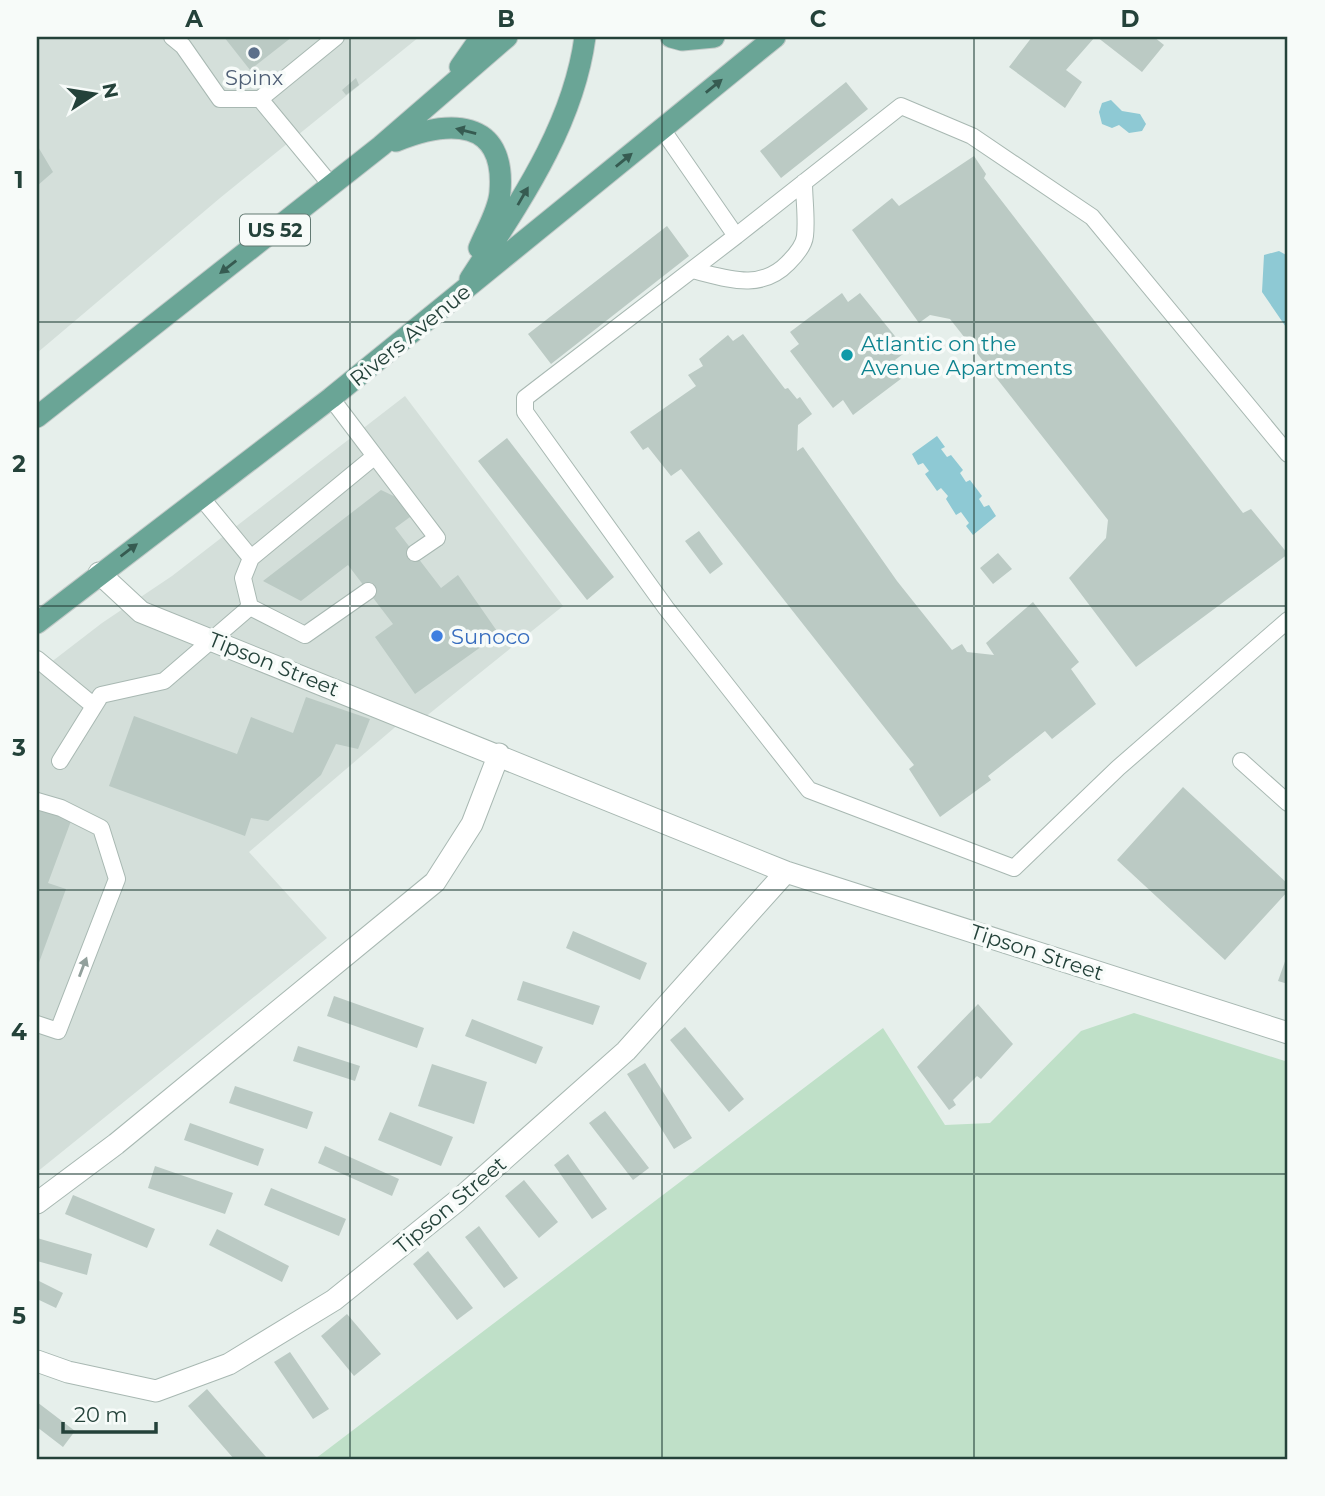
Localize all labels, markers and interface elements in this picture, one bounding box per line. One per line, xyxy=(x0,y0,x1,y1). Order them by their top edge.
text: A xyxy=(184,5,203,33)
text: B xyxy=(497,5,515,33)
text: C xyxy=(810,5,827,33)
text: D xyxy=(1121,5,1140,33)
marker: Spinx xyxy=(246,45,262,61)
north arrow xyxy=(60,60,130,130)
place label: Spinx xyxy=(225,65,283,90)
one-way arrow xyxy=(706,79,723,94)
text: N xyxy=(97,81,123,100)
one-way arrow xyxy=(455,125,477,136)
one-way arrow xyxy=(616,153,633,168)
text: 1 xyxy=(14,166,24,194)
one-way arrow xyxy=(516,186,528,206)
road number: US 52 xyxy=(240,214,310,246)
one-way arrow xyxy=(219,259,237,274)
street label: Rivers Avenue xyxy=(345,279,475,391)
place label: Atlantic on the Avenue Apartments xyxy=(861,331,1073,380)
marker: Atlantic on the Avenue Apartments xyxy=(839,347,855,363)
text: 2 xyxy=(12,450,26,478)
one-way arrow xyxy=(120,543,138,557)
place label: Sunoco xyxy=(451,624,530,649)
street label: Tipson Street xyxy=(205,626,343,702)
marker: Sunoco xyxy=(429,628,445,644)
text: 3 xyxy=(11,734,26,762)
street label: Tipson Street xyxy=(967,919,1107,985)
one-way arrow xyxy=(77,957,88,978)
text: 4 xyxy=(11,1018,27,1046)
street label: Tipson Street xyxy=(389,1151,511,1259)
text: 5 xyxy=(12,1302,26,1330)
scale bar xyxy=(63,1391,156,1435)
text: 20 m xyxy=(74,1402,128,1427)

